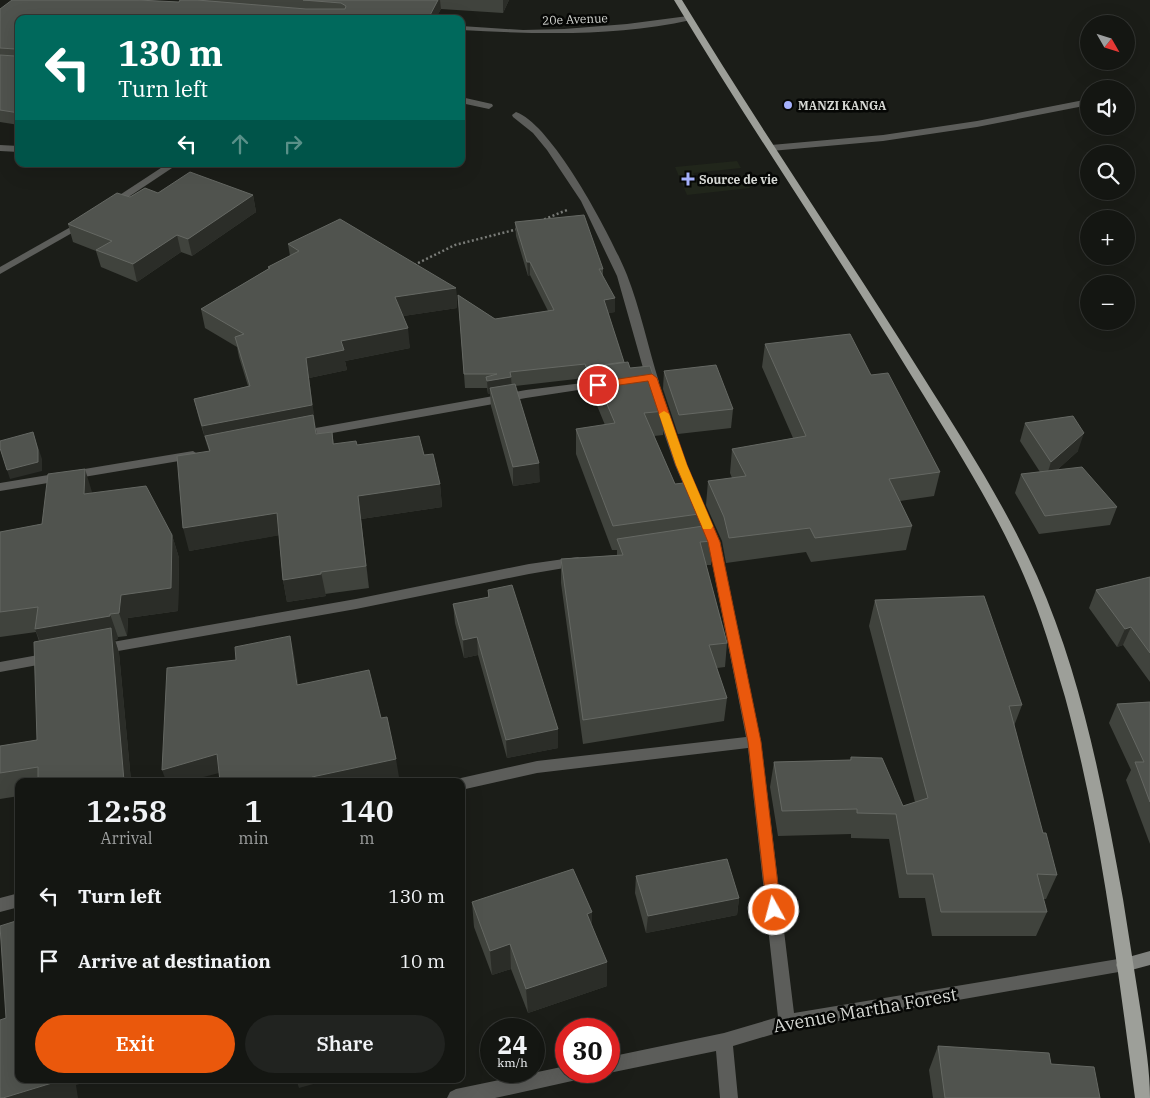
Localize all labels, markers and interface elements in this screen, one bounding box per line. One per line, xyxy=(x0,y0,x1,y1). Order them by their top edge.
street label: 20e Avenue xyxy=(542,10,608,28)
north arrow xyxy=(1080,15,1135,70)
map controls xyxy=(1080,15,1135,330)
text: 130 m xyxy=(118,30,223,76)
icon: left xyxy=(35,35,100,100)
text: Turn left xyxy=(118,74,208,103)
button: sound xyxy=(1080,80,1135,135)
place label: MANZI KANGA xyxy=(798,98,887,113)
marker: MANZI KANGA xyxy=(782,99,794,111)
icon: left xyxy=(173,130,201,158)
icon: ahead xyxy=(226,130,254,158)
icon: right xyxy=(279,130,307,158)
button: search xyxy=(1080,145,1135,200)
marker: Source de vie xyxy=(681,172,695,186)
place label: Source de vie xyxy=(699,172,778,187)
button: + xyxy=(1080,210,1135,265)
button: − xyxy=(1080,275,1135,330)
pin xyxy=(577,364,619,406)
icon: arrive xyxy=(584,371,612,399)
text: 12:58 xyxy=(86,791,167,830)
text: 1 xyxy=(244,791,262,830)
text: 140 xyxy=(340,791,394,830)
text: Arrival xyxy=(101,828,153,848)
text: min xyxy=(238,828,269,848)
text: m xyxy=(359,828,374,848)
icon: left xyxy=(35,882,63,910)
position arrow xyxy=(747,883,799,935)
text: Turn left xyxy=(78,884,161,908)
text: 130 m xyxy=(388,884,445,908)
icon: arrive xyxy=(35,947,63,975)
text: Arrive at destination xyxy=(78,949,271,973)
text: 10 m xyxy=(400,949,445,973)
street label: Avenue Martha Forest xyxy=(771,983,959,1037)
button: Exit xyxy=(35,1015,235,1073)
button: Share xyxy=(245,1015,445,1073)
speed limit sign: 30 xyxy=(555,1018,620,1083)
text: 24 xyxy=(497,1028,528,1061)
text: km/h xyxy=(497,1055,528,1070)

